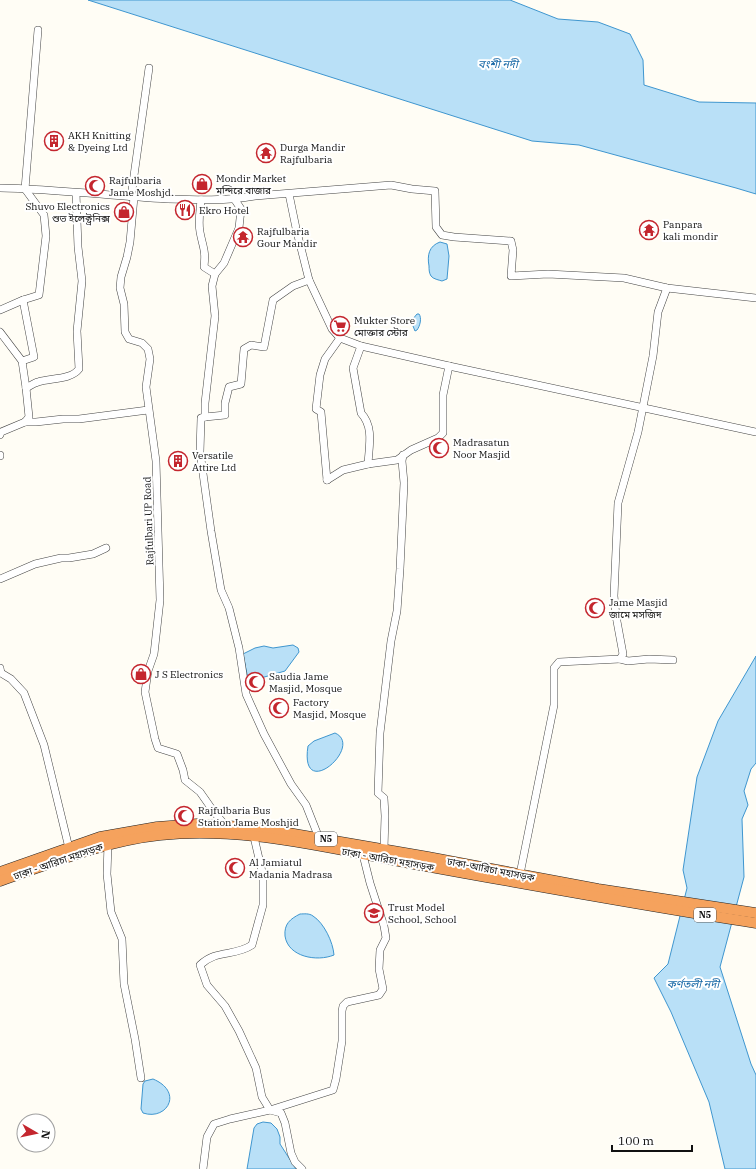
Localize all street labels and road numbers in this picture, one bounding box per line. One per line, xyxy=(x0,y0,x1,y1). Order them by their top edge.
street label: Rajfulbari UP Road xyxy=(140,476,157,566)
road number: N5 xyxy=(315,832,337,846)
street label: ঢাকা - আরিচা মহাসড়ক xyxy=(11,840,105,883)
street label: ঢাকা - আরিচা মহাসড়ক xyxy=(340,845,436,874)
street label: ঢাকা-আরিচা মহাসড়ক xyxy=(445,854,537,885)
road number: N5 xyxy=(694,908,716,922)

